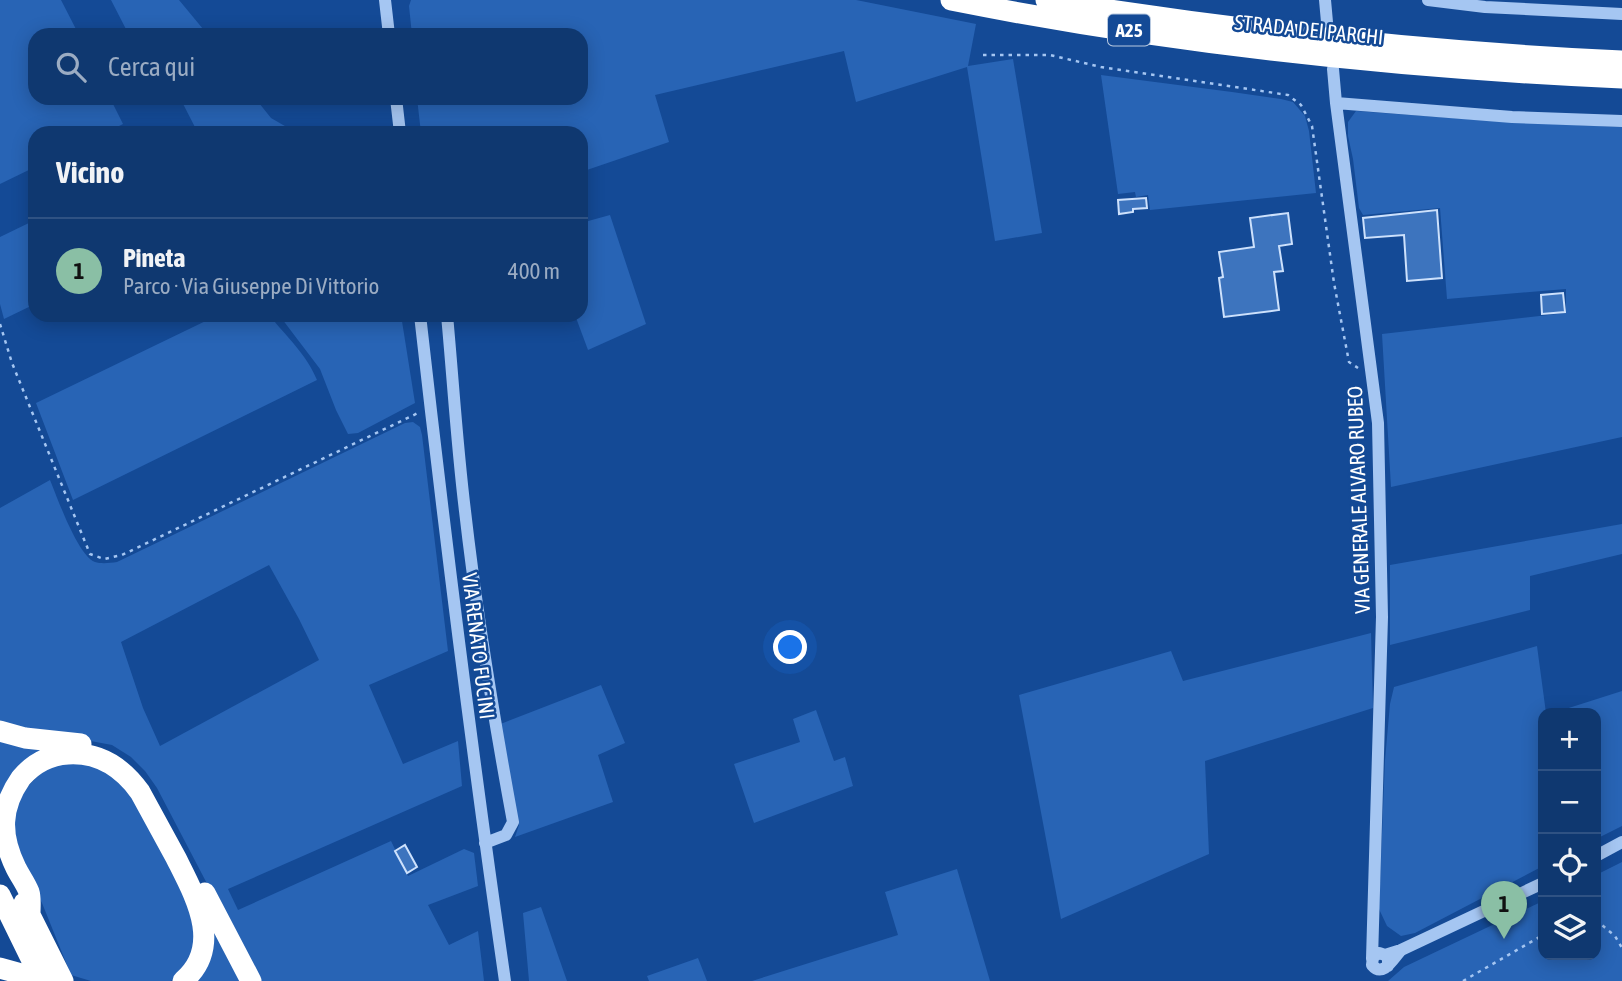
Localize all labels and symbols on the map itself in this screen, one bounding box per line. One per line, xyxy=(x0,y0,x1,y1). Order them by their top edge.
street label: STRADA DEI PARCHI xyxy=(1233,9,1385,49)
road number: A25 xyxy=(1108,14,1150,46)
street label: VIA GENERALE ALVARO RUBEO xyxy=(1342,386,1374,614)
street label: VIA RENATO FUCINI xyxy=(458,571,500,721)
your location xyxy=(773,630,807,664)
pin: 1 xyxy=(1481,881,1527,939)

